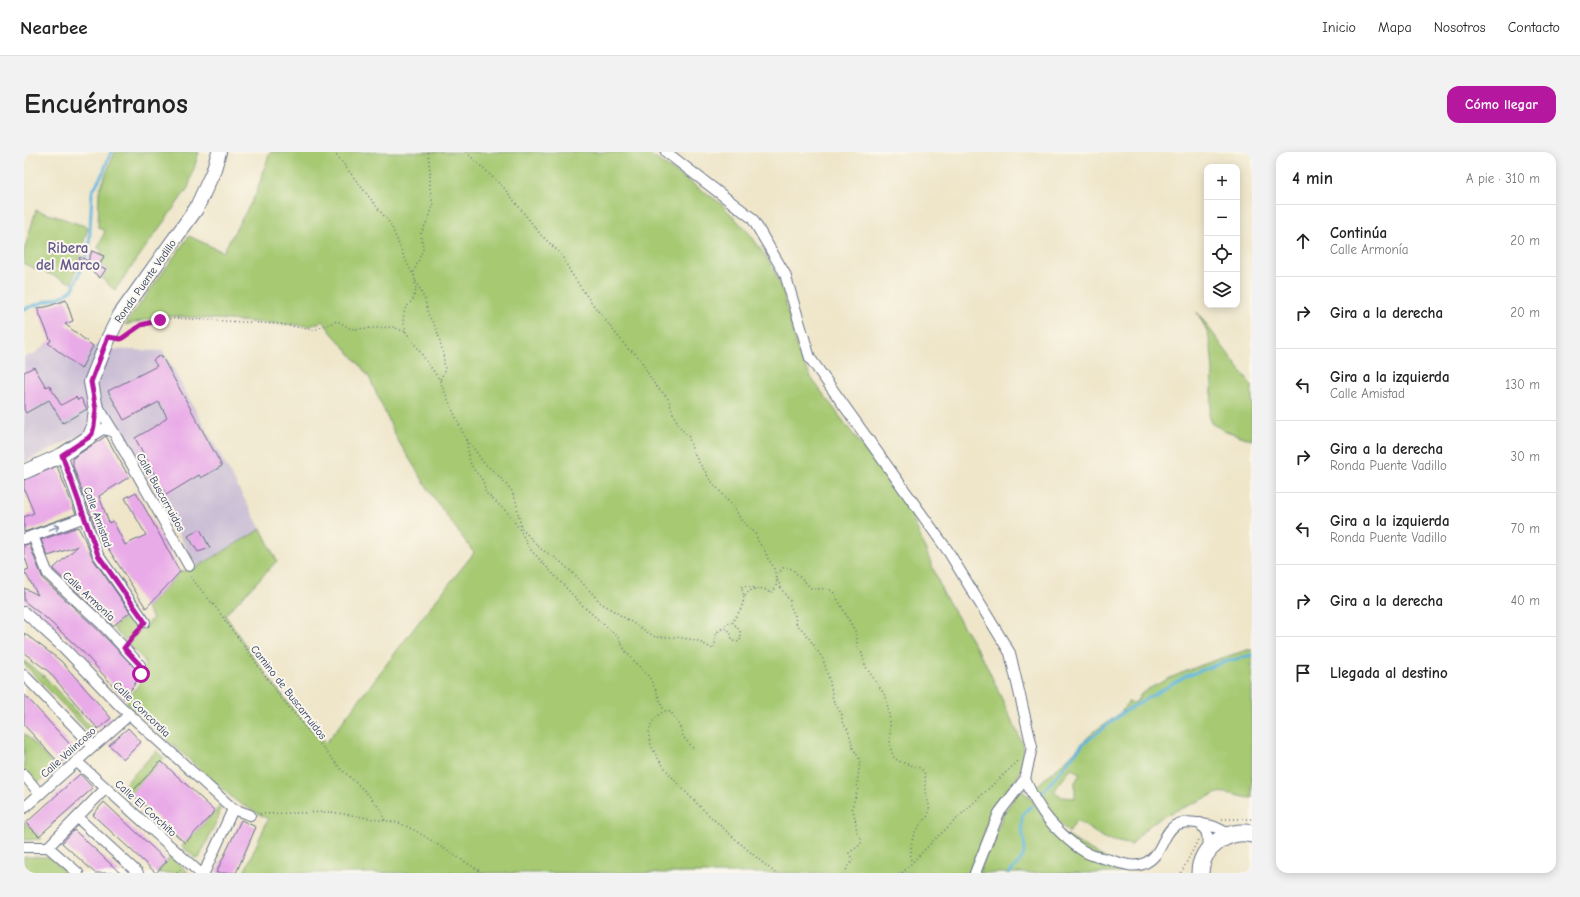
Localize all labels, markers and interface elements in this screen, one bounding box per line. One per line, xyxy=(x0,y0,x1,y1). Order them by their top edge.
text: Nearbee xyxy=(20,17,88,39)
text: Inicio xyxy=(1322,19,1356,36)
text: Mapa xyxy=(1378,19,1412,36)
text: Nosotros xyxy=(1434,19,1486,36)
text: Contacto xyxy=(1508,19,1560,36)
button: Cómo llegar xyxy=(1447,86,1556,123)
text: Encuéntranos xyxy=(24,88,188,120)
map controls xyxy=(1204,164,1240,308)
button: + xyxy=(1204,164,1240,200)
text: 4 min xyxy=(1292,169,1333,188)
text: A pie · 310 m xyxy=(1466,171,1540,186)
button: − xyxy=(1204,200,1240,236)
text: Continúa xyxy=(1330,224,1387,242)
icon: ahead xyxy=(1292,230,1314,252)
text: 20 m xyxy=(1510,233,1540,248)
button: locate xyxy=(1204,236,1240,272)
street label: Ronda Puente Vadillo xyxy=(112,237,179,325)
district label: Ribera del Marco xyxy=(36,239,100,274)
text: Calle Armonía xyxy=(1330,242,1408,257)
button: layers xyxy=(1204,272,1240,308)
icon: right xyxy=(1292,302,1314,324)
text: Gira a la derecha xyxy=(1330,304,1443,322)
text: 20 m xyxy=(1510,305,1540,320)
route end xyxy=(151,311,169,329)
text: Gira a la izquierda xyxy=(1330,368,1450,386)
icon: left xyxy=(1292,374,1314,396)
text: 130 m xyxy=(1505,377,1540,392)
text: Calle Amistad xyxy=(1330,386,1405,401)
text: Gira a la derecha xyxy=(1330,440,1443,458)
icon: right xyxy=(1292,446,1314,468)
text: 30 m xyxy=(1510,449,1540,464)
street label: Calle Buscarruidos xyxy=(134,451,188,534)
text: Ronda Puente Vadillo xyxy=(1330,458,1447,473)
street label: Calle Amistad xyxy=(81,485,115,549)
text: Gira a la izquierda xyxy=(1330,512,1450,530)
icon: left xyxy=(1292,518,1314,540)
text: 70 m xyxy=(1511,521,1540,536)
one-way arrow xyxy=(48,524,61,531)
text: Ronda Puente Vadillo xyxy=(1330,530,1447,545)
street label: Calle Armonía xyxy=(60,569,117,624)
icon: right xyxy=(1292,590,1314,612)
text: Gira a la derecha xyxy=(1330,592,1443,610)
text: 40 m xyxy=(1511,593,1540,608)
street label: Camino de Buscarruidos xyxy=(248,643,330,742)
icon: arrive xyxy=(1292,662,1314,684)
text: Llegada al destino xyxy=(1330,664,1448,682)
route start xyxy=(132,665,150,683)
street label: Calle Concordia xyxy=(110,679,173,740)
street label: Calle Valincoso xyxy=(38,724,99,781)
street label: Calle El Corchito xyxy=(112,777,179,839)

